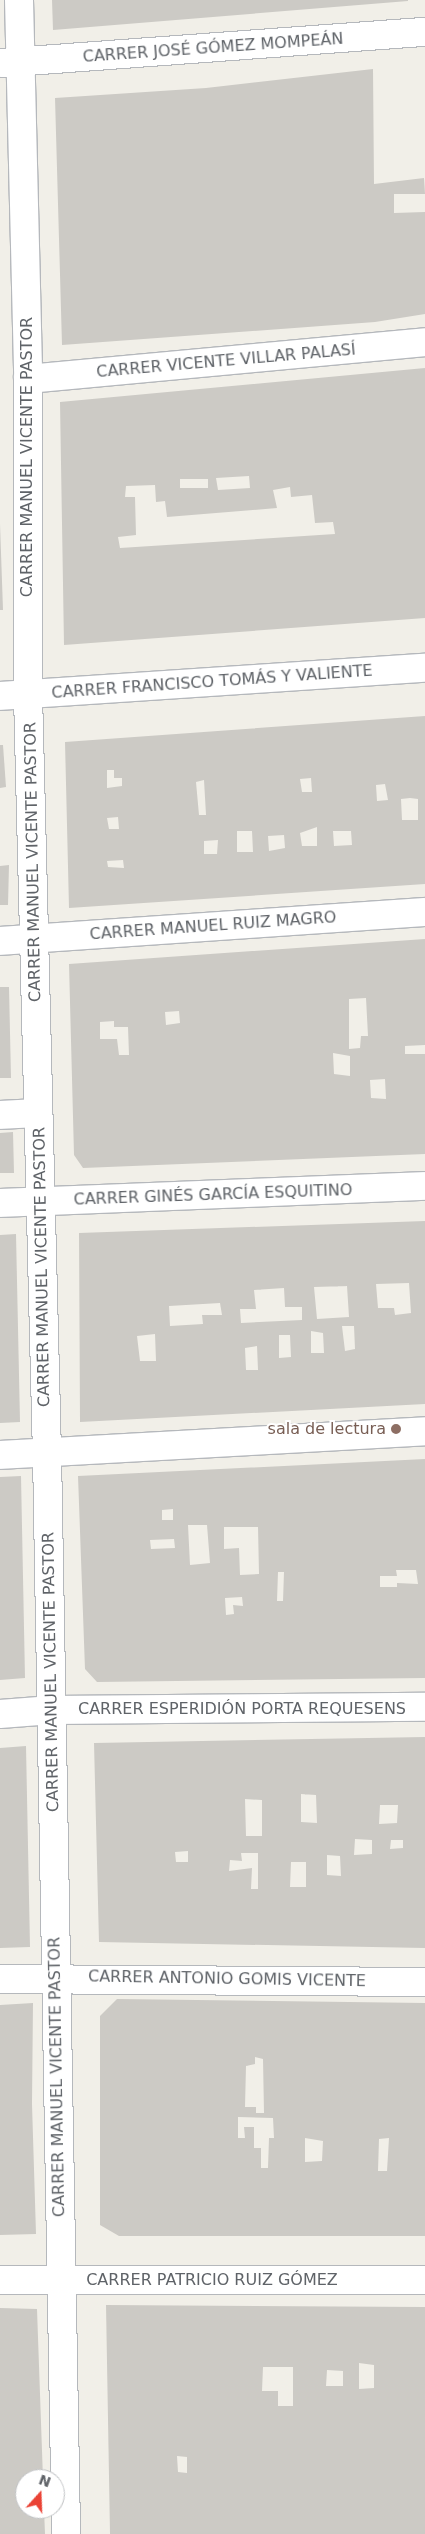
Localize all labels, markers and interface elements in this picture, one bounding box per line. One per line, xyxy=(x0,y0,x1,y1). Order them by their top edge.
street label: CARRER JOSÉ GÓMEZ MOMPEÁN xyxy=(82,29,344,67)
street label: CARRER MANUEL VICENTE PASTOR xyxy=(17,317,37,597)
street label: CARRER VICENTE VILLAR PALASÍ xyxy=(96,340,356,382)
street label: CARRER FRANCISCO TOMÁS Y VALIENTE xyxy=(51,661,373,703)
street label: CARRER MANUEL VICENTE PASTOR xyxy=(21,722,45,1002)
street label: CARRER MANUEL RUIZ MAGRO xyxy=(89,908,337,944)
street label: CARRER MANUEL VICENTE PASTOR xyxy=(30,1127,54,1407)
street label: CARRER GINÉS GARCÍA ESQUITINO xyxy=(73,1181,353,1209)
place label: sala de lectura xyxy=(268,1419,386,1439)
marker: sala de lectura xyxy=(390,1423,402,1435)
street label: CARRER MANUEL VICENTE PASTOR xyxy=(39,1532,63,1812)
street label: CARRER ESPERIDIÓN PORTA REQUESENS xyxy=(78,1699,406,1719)
street label: CARRER MANUEL VICENTE PASTOR xyxy=(45,1937,69,2217)
street label: CARRER ANTONIO GOMIS VICENTE xyxy=(88,1967,366,1991)
street label: CARRER PATRICIO RUIZ GÓMEZ xyxy=(86,2270,338,2290)
north arrow xyxy=(15,2469,65,2519)
text: N xyxy=(37,2471,53,2490)

